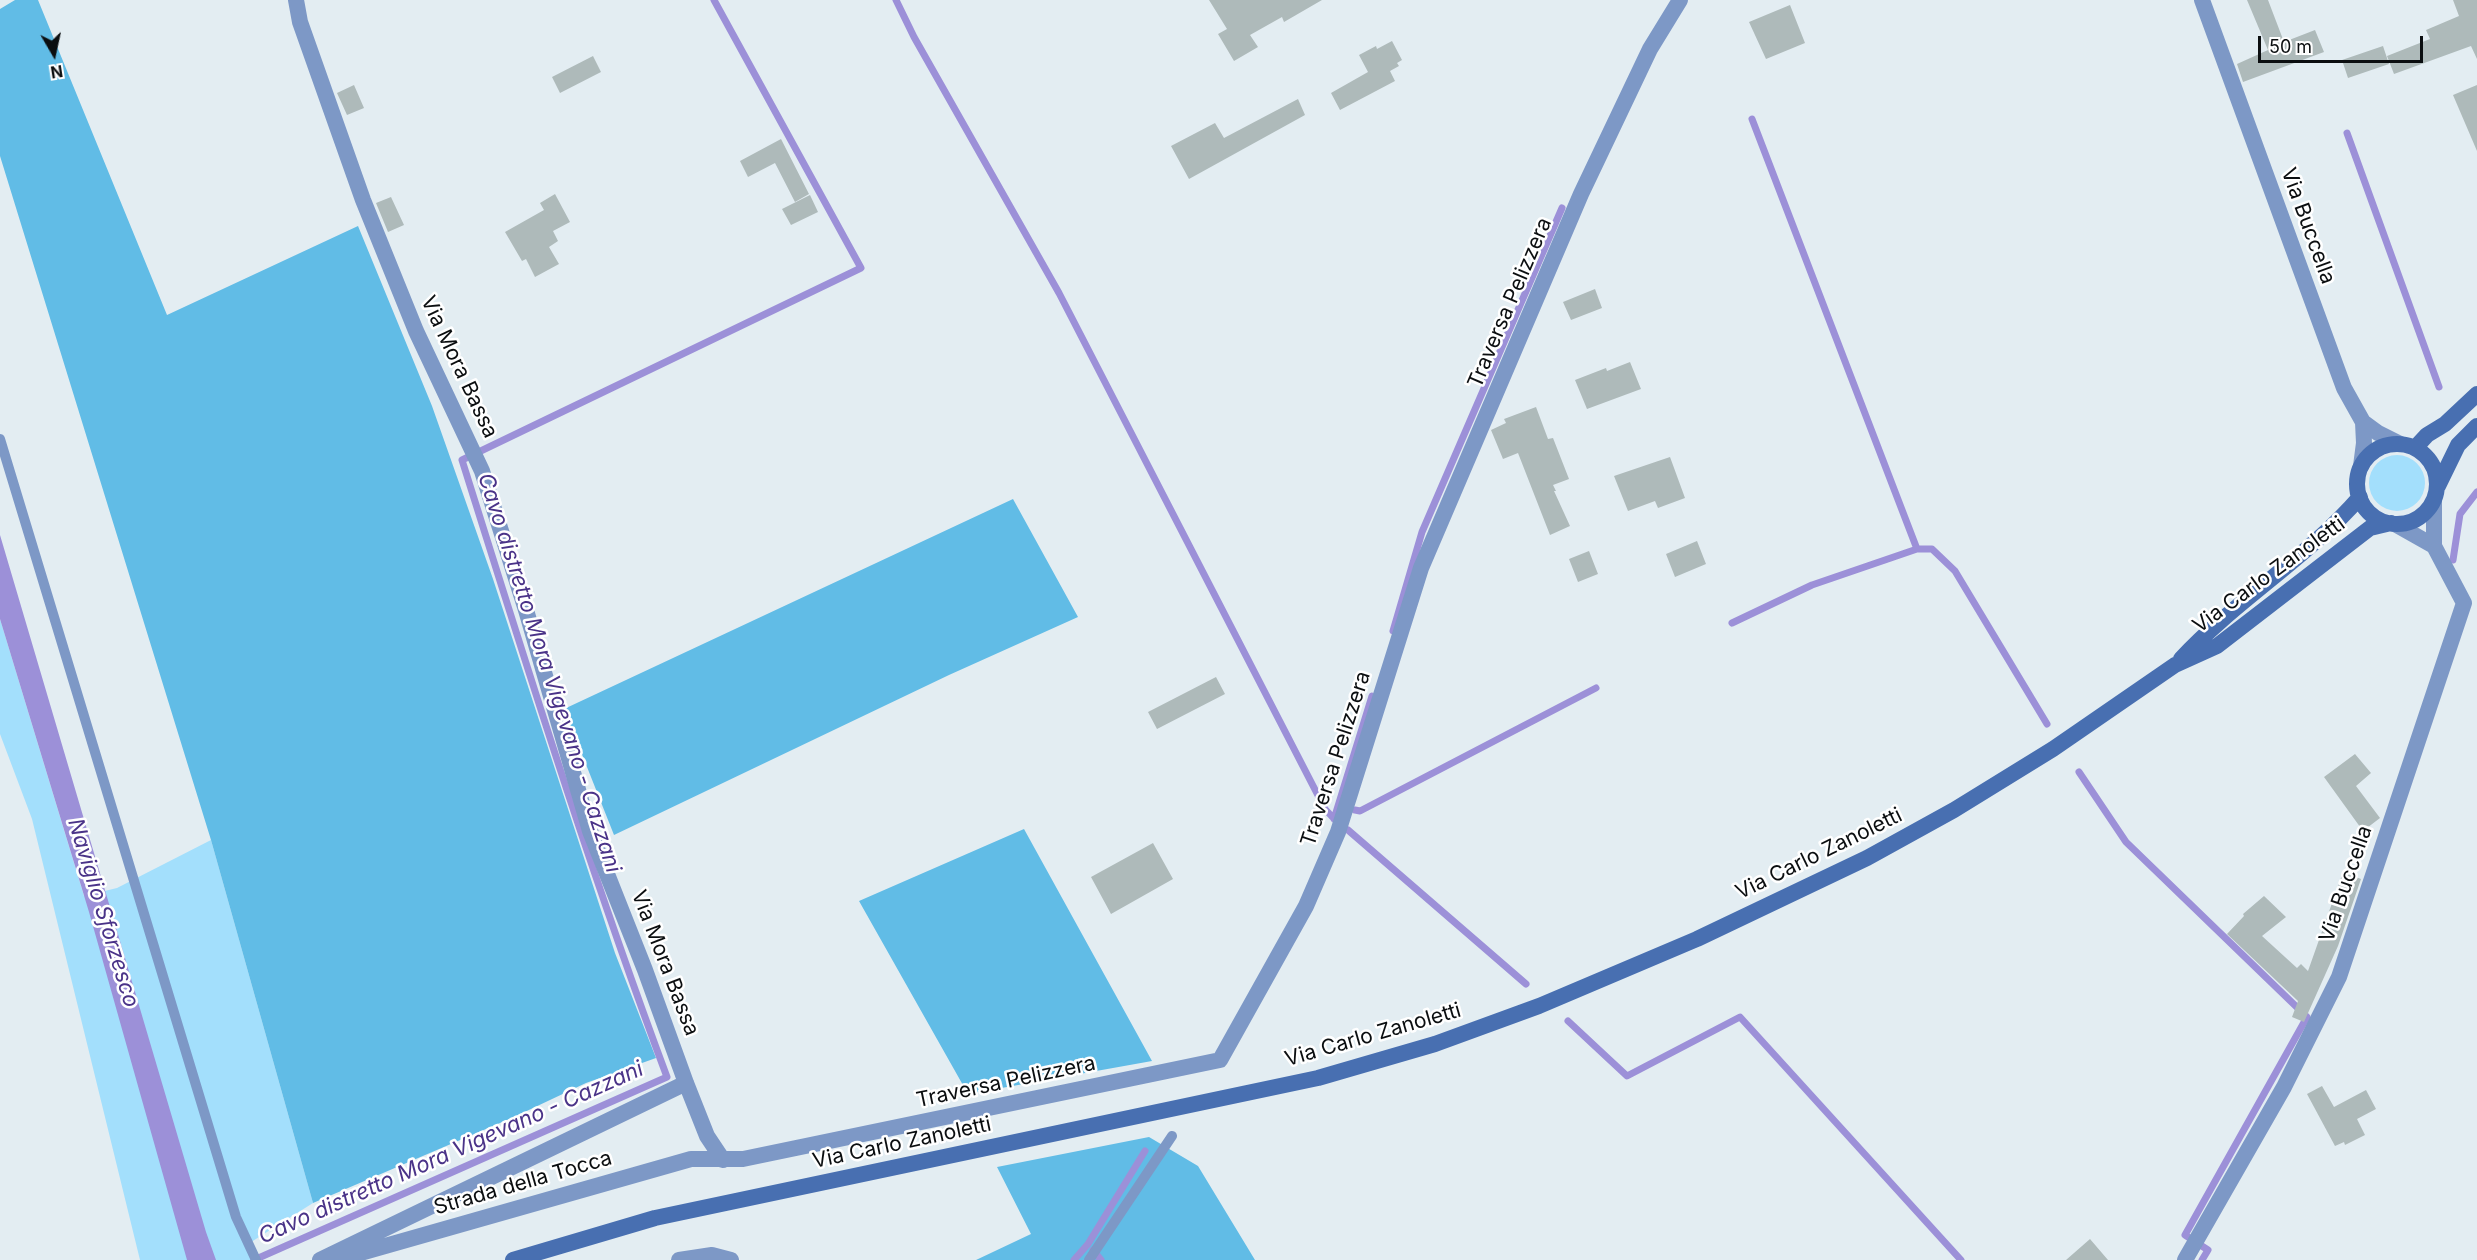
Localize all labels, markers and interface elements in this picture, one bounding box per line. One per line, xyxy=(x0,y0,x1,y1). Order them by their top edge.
north arrow xyxy=(24,24,84,84)
scale bar xyxy=(2261,24,2426,62)
text: 50 m xyxy=(2269,36,2312,57)
text: N xyxy=(49,61,64,83)
street label: Via Buccella xyxy=(2275,165,2341,287)
street label: Traversa Pelizzera xyxy=(1463,214,1557,392)
street label: Via Mora Bassa xyxy=(415,292,503,442)
water label: Cavo distretto Mora Vigevano - Cazzani xyxy=(472,470,626,876)
street label: Via Carlo Zanoletti xyxy=(2188,511,2350,639)
street label: Traversa Pelizzera xyxy=(1296,668,1376,850)
street label: Via Carlo Zanoletti xyxy=(1732,803,1906,905)
water label: Naviglio Sforzesco xyxy=(62,815,144,1011)
street label: Via Buccella xyxy=(2314,822,2378,946)
street label: Via Mora Bassa xyxy=(626,887,704,1039)
street label: Via Carlo Zanoletti xyxy=(1282,998,1464,1072)
street label: Traversa Pelizzera xyxy=(914,1051,1098,1113)
water label: Cavo distretto Mora Vigevano - Cazzani xyxy=(255,1056,647,1250)
street label: Via Carlo Zanoletti xyxy=(810,1112,994,1174)
street label: Strada della Tocca xyxy=(431,1146,615,1220)

